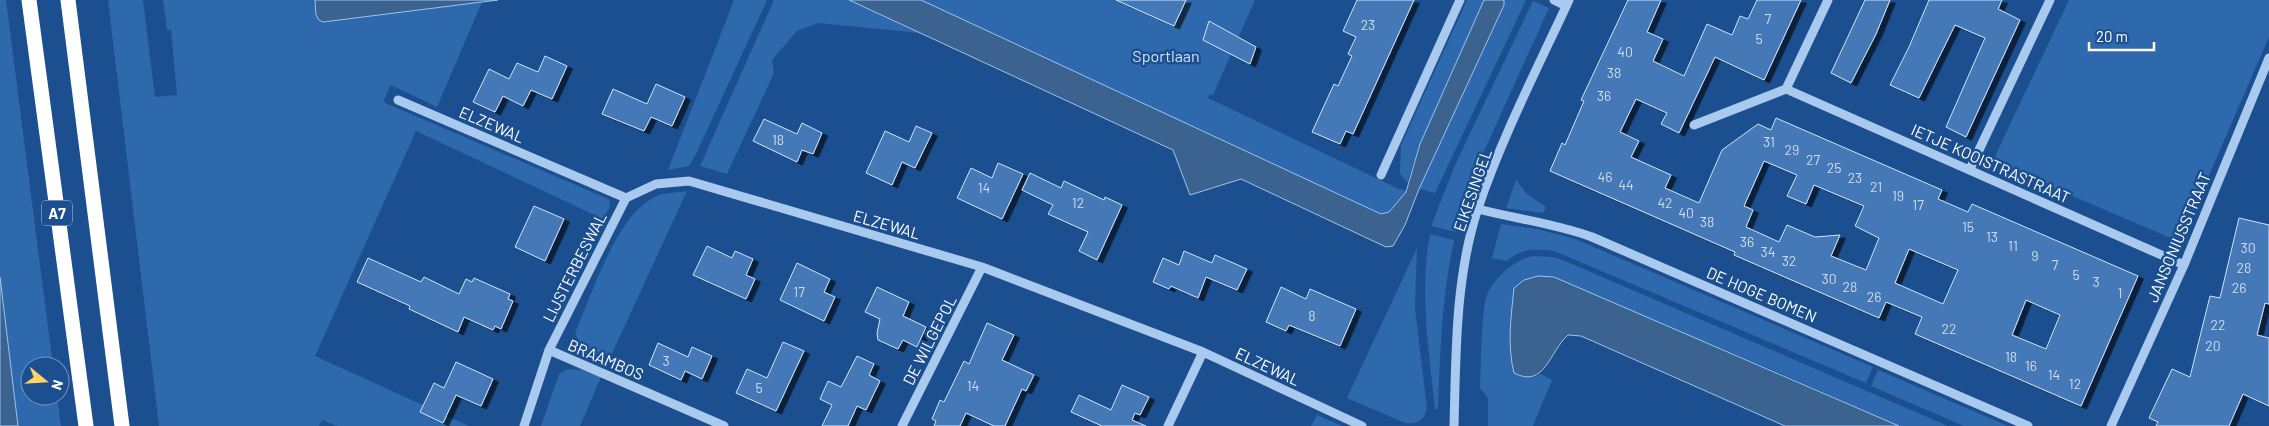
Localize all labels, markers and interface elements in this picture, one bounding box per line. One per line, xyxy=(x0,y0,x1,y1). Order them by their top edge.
house number: 7 xyxy=(1765,10,1772,27)
house number: 23 xyxy=(1361,16,1375,33)
scale bar xyxy=(2089,20,2154,52)
text: 20 m xyxy=(2096,27,2128,45)
house number: 5 xyxy=(1755,30,1763,47)
house number: 40 xyxy=(1617,43,1633,60)
park label: Sportlaan xyxy=(1132,46,1200,65)
house number: 38 xyxy=(1607,64,1621,81)
house number: 36 xyxy=(1597,87,1611,104)
street label: ELZEWAL xyxy=(457,102,527,146)
street label: IETJE KOOISTRASTRAAT xyxy=(1909,119,2073,207)
house number: 18 xyxy=(772,131,784,148)
house number: 31 xyxy=(1763,133,1775,150)
house number: 29 xyxy=(1785,141,1799,158)
street label: EIKESINGEL xyxy=(1449,146,1495,234)
house number: 27 xyxy=(1806,151,1820,168)
house number: 25 xyxy=(1827,159,1841,176)
house number: 46 xyxy=(1598,168,1612,185)
house number: 23 xyxy=(1848,169,1862,186)
street label: JANSONIUSSTRAAT xyxy=(2142,169,2214,305)
house number: 44 xyxy=(1618,176,1634,193)
house number: 21 xyxy=(1870,178,1882,195)
house number: 14 xyxy=(978,179,990,196)
house number: 19 xyxy=(1892,187,1904,204)
house number: 12 xyxy=(1072,194,1084,211)
house number: 42 xyxy=(1657,194,1673,211)
house number: 17 xyxy=(1912,196,1924,213)
road number: A7 xyxy=(42,200,72,226)
house number: 40 xyxy=(1678,204,1694,221)
street label: ELZEWAL xyxy=(851,205,923,243)
street label: LIJSTERBESWAL xyxy=(538,209,610,325)
house number: 38 xyxy=(1700,213,1714,230)
house number: 15 xyxy=(1962,218,1974,235)
house number: 13 xyxy=(1986,228,1998,245)
house number: 36 xyxy=(1740,233,1754,250)
house number: 11 xyxy=(2008,237,2018,254)
house number: 30 xyxy=(2240,239,2256,256)
house number: 34 xyxy=(1761,243,1775,260)
house number: 9 xyxy=(2031,247,2039,264)
house number: 32 xyxy=(1782,252,1796,269)
house number: 7 xyxy=(2052,256,2059,273)
house number: 28 xyxy=(2237,259,2251,276)
street label: DE HOGE BOMEN xyxy=(1704,262,1820,326)
house number: 5 xyxy=(2072,266,2080,283)
house number: 30 xyxy=(1821,270,1837,287)
house number: 3 xyxy=(2092,273,2100,290)
house number: 28 xyxy=(1843,278,1857,295)
house number: 26 xyxy=(2232,279,2246,296)
house number: 17 xyxy=(793,283,805,300)
house number: 1 xyxy=(2118,284,2122,301)
house number: 26 xyxy=(1867,288,1881,305)
street label: DE WILGEPOL xyxy=(898,292,960,388)
house number: 8 xyxy=(1308,307,1316,324)
house number: 22 xyxy=(2210,316,2226,333)
house number: 22 xyxy=(1941,320,1957,337)
street label: BRAAMBOS xyxy=(565,335,647,383)
house number: 20 xyxy=(2205,337,2221,354)
street label: ELZEWAL xyxy=(1233,343,1303,389)
house number: 18 xyxy=(2005,348,2017,365)
house number: 3 xyxy=(662,352,670,369)
north arrow xyxy=(20,356,70,406)
house number: 16 xyxy=(2025,357,2037,374)
house number: 14 xyxy=(2048,366,2060,383)
house number: 12 xyxy=(2069,375,2081,392)
house number: 14 xyxy=(967,377,979,394)
text: N xyxy=(48,378,67,392)
house number: 5 xyxy=(755,379,763,396)

